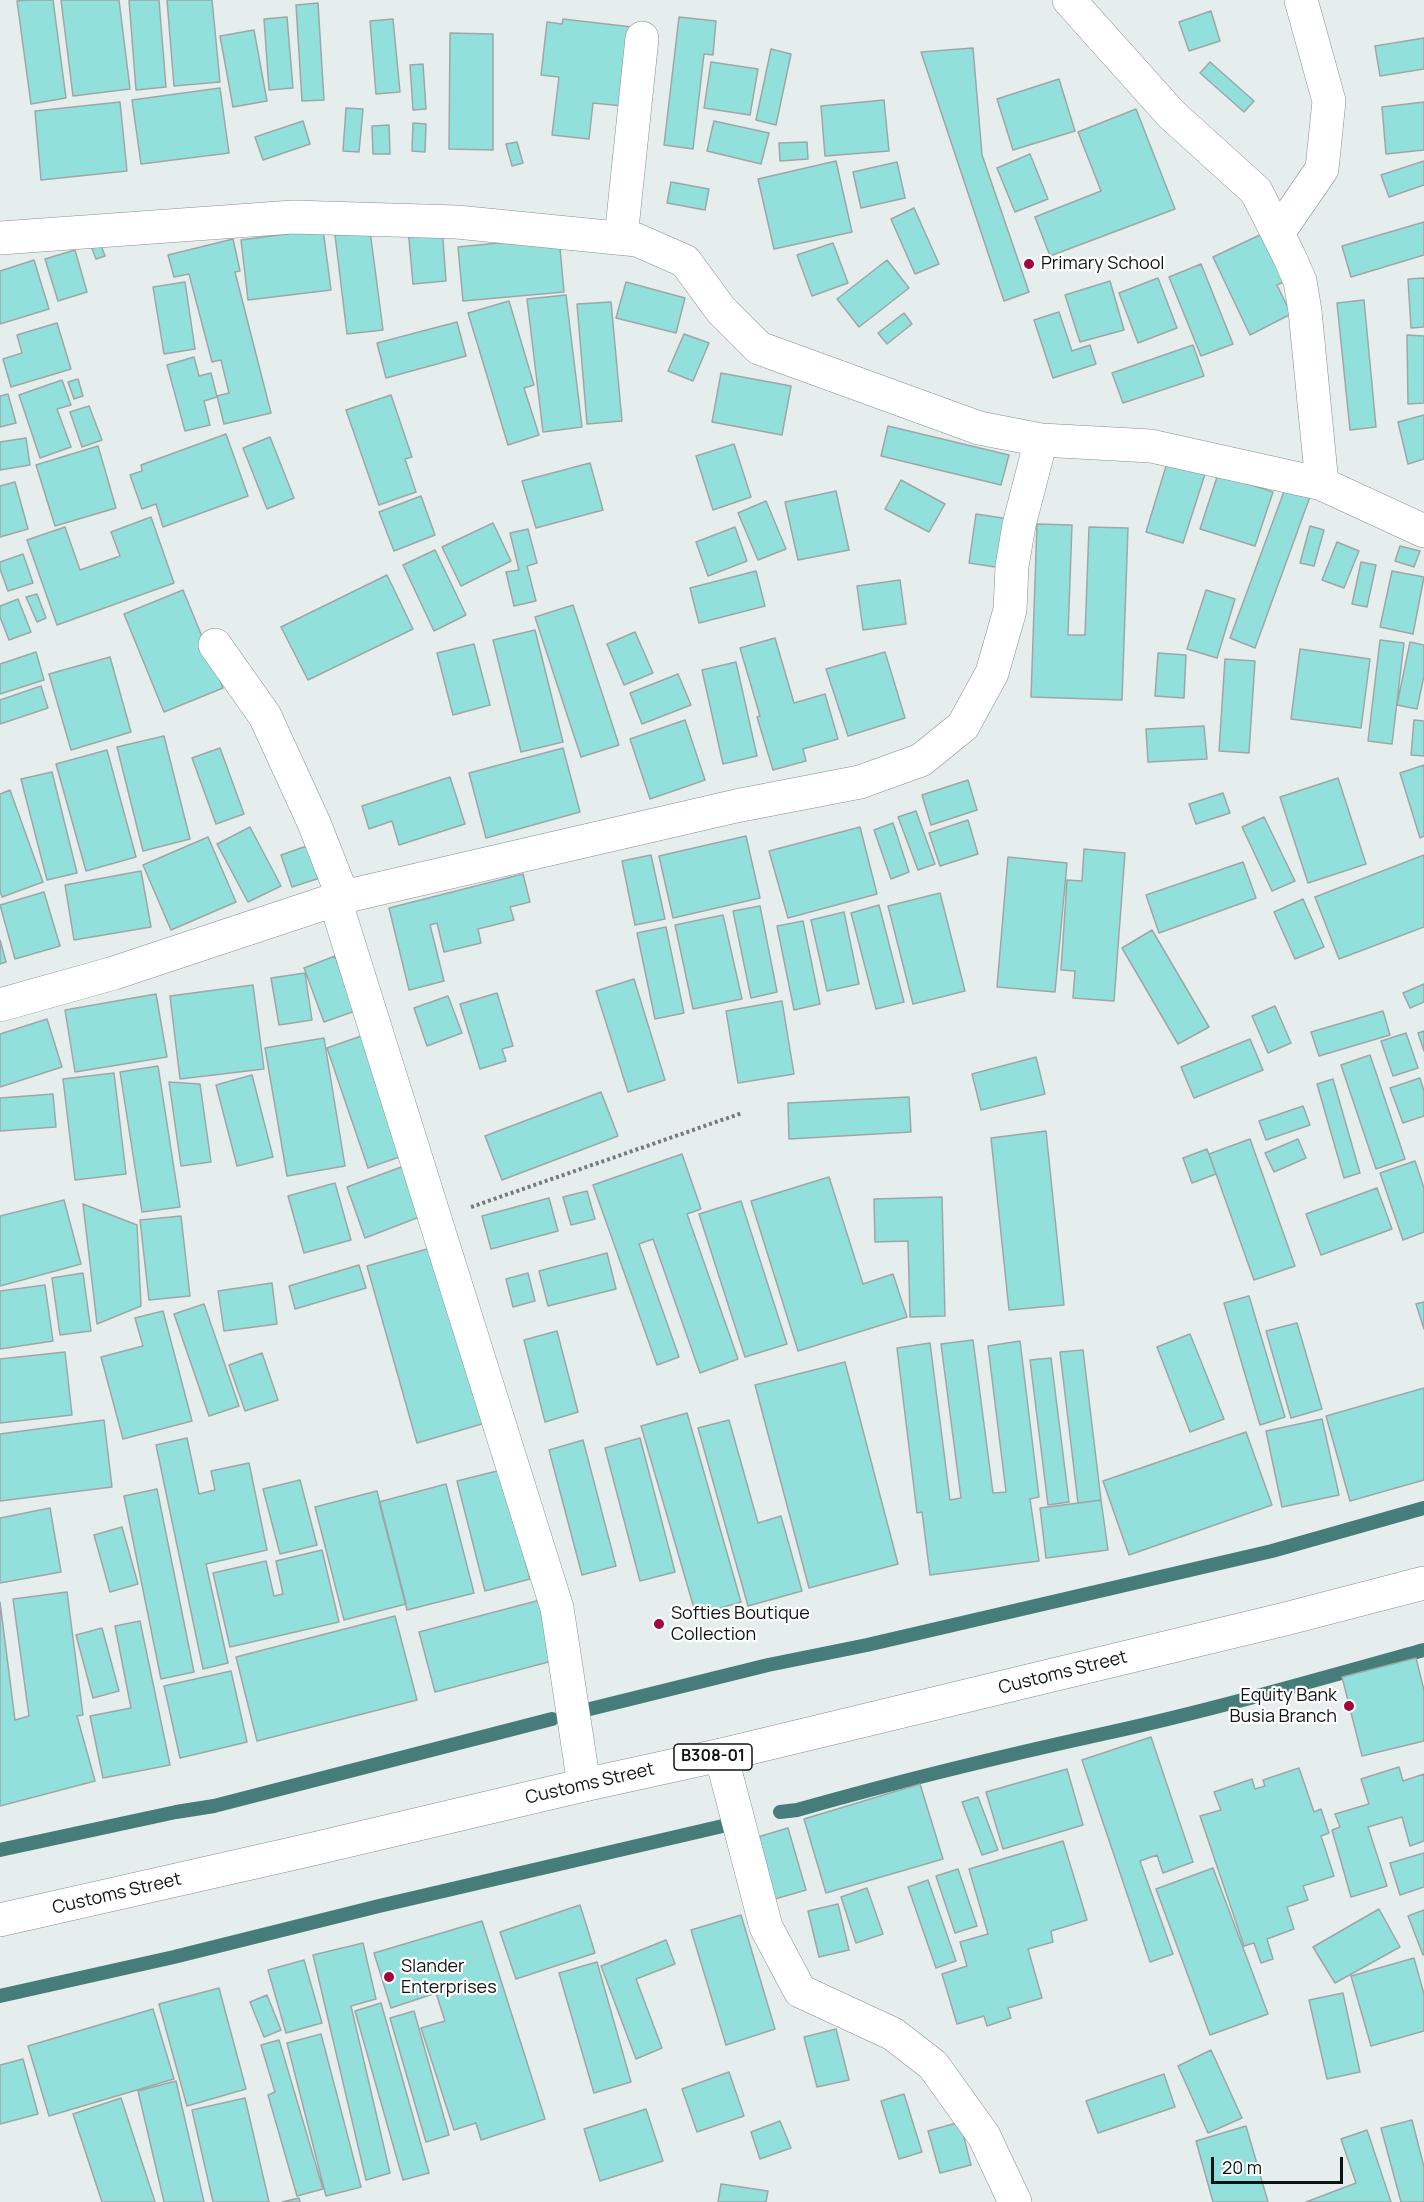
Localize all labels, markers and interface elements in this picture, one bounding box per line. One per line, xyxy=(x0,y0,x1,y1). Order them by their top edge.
place label: Primary School xyxy=(1041,253,1165,275)
marker: Primary School xyxy=(1022,257,1036,271)
place label: Softies Boutique Collection xyxy=(671,1603,810,1646)
marker: Softies Boutique Collection xyxy=(652,1617,666,1631)
street label: Customs Street xyxy=(996,1647,1130,1699)
place label: Equity Bank Busia Branch xyxy=(1230,1685,1337,1728)
marker: Equity Bank Busia Branch xyxy=(1342,1699,1356,1713)
road number: B308-01 xyxy=(674,1744,752,1770)
street label: Customs Street xyxy=(523,1759,657,1809)
street label: Customs Street xyxy=(50,1869,184,1919)
place label: Slander Enterprises xyxy=(401,1956,497,1998)
marker: Slander Enterprises xyxy=(382,1970,396,1984)
scale bar xyxy=(1214,2145,1346,2183)
text: 20 m xyxy=(1222,2155,1262,2179)

